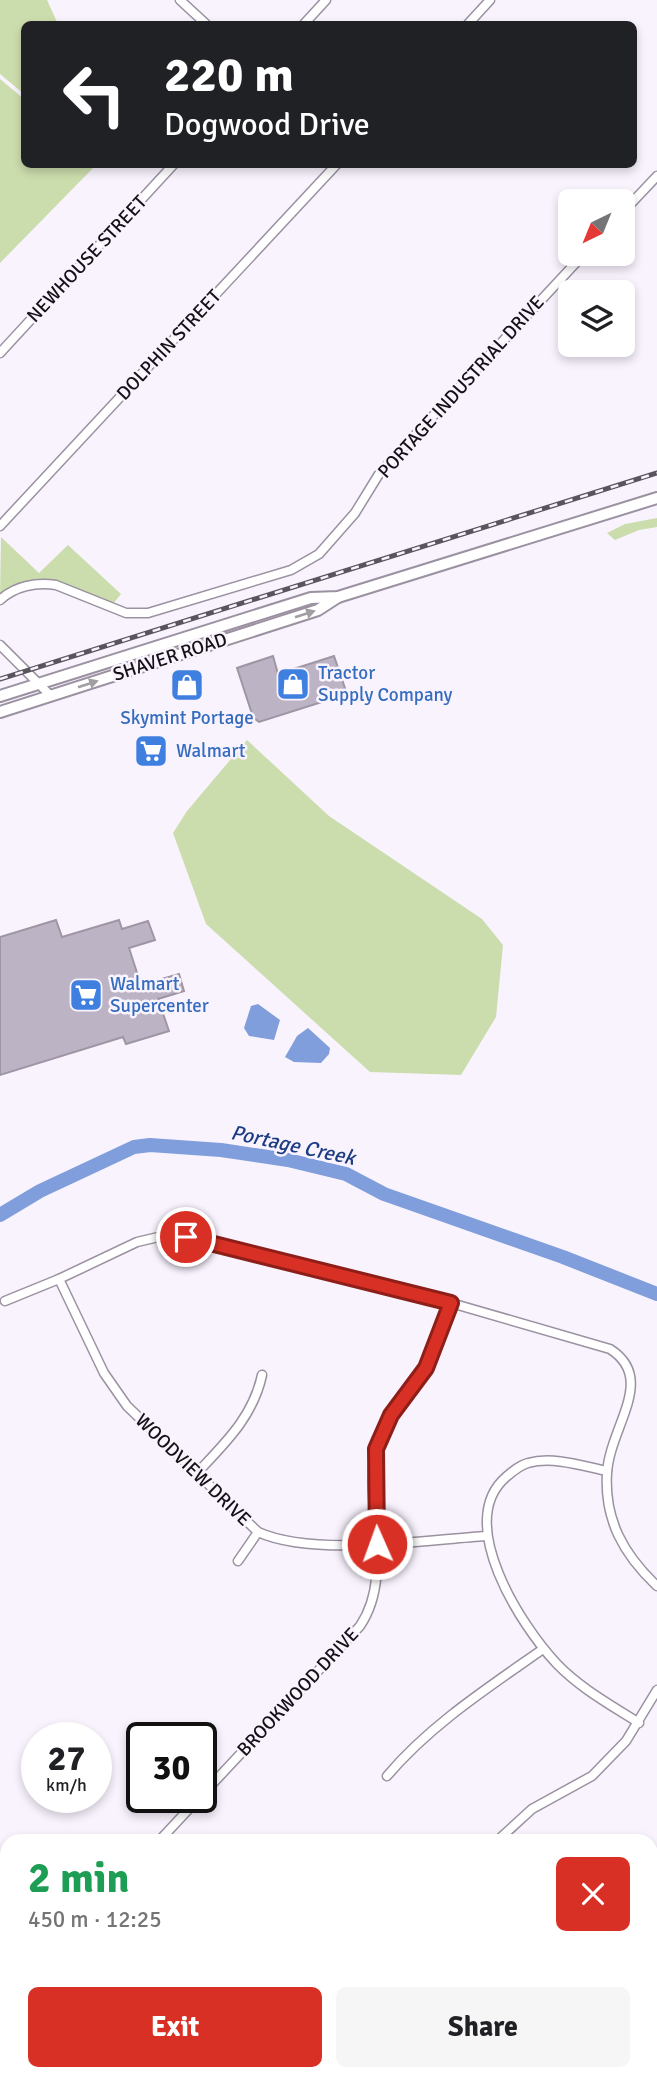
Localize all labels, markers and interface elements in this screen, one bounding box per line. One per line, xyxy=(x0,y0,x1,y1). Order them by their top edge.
text: 220 m xyxy=(164,45,294,105)
icon: left xyxy=(49,49,140,140)
text: Dogwood Drive xyxy=(164,105,370,144)
north arrow xyxy=(558,189,635,266)
map controls xyxy=(558,189,635,357)
street label: NEWHOUSE STREET xyxy=(22,190,152,328)
button: layers xyxy=(558,280,635,357)
street label: DOLPHIN STREET xyxy=(112,284,227,405)
street label: PORTAGE INDUSTRIAL DRIVE xyxy=(373,291,549,483)
one-way arrow xyxy=(295,609,316,619)
street label: SHAVER ROAD xyxy=(110,627,230,687)
place label: Tractor Supply Company xyxy=(318,661,453,707)
shop icon: Tractor Supply Company xyxy=(274,665,312,703)
shop icon: Skymint Portage xyxy=(168,666,206,704)
one-way arrow xyxy=(78,678,99,689)
place label: Skymint Portage xyxy=(120,706,254,730)
supermarket icon: Walmart xyxy=(132,732,170,770)
place label: Walmart xyxy=(176,739,246,763)
place label: Walmart Supercenter xyxy=(110,972,209,1018)
supermarket icon: Walmart Supercenter xyxy=(67,976,105,1014)
water label: Portage Creek xyxy=(229,1119,360,1171)
pin xyxy=(156,1207,216,1267)
icon: arrive xyxy=(167,1218,205,1256)
street label: WOODVIEW DRIVE xyxy=(130,1409,256,1531)
position arrow xyxy=(340,1507,414,1581)
street label: BROOKWOOD DRIVE xyxy=(232,1623,364,1761)
speed limit sign: 30 xyxy=(126,1722,217,1813)
text: 27 xyxy=(48,1737,85,1780)
text: km/h xyxy=(46,1774,87,1796)
text: 2 min xyxy=(28,1853,129,1904)
button: close xyxy=(556,1857,630,1931)
text: 450 m · 12:25 xyxy=(28,1905,162,1934)
button: Exit xyxy=(28,1987,322,2067)
button: Share xyxy=(336,1987,630,2067)

